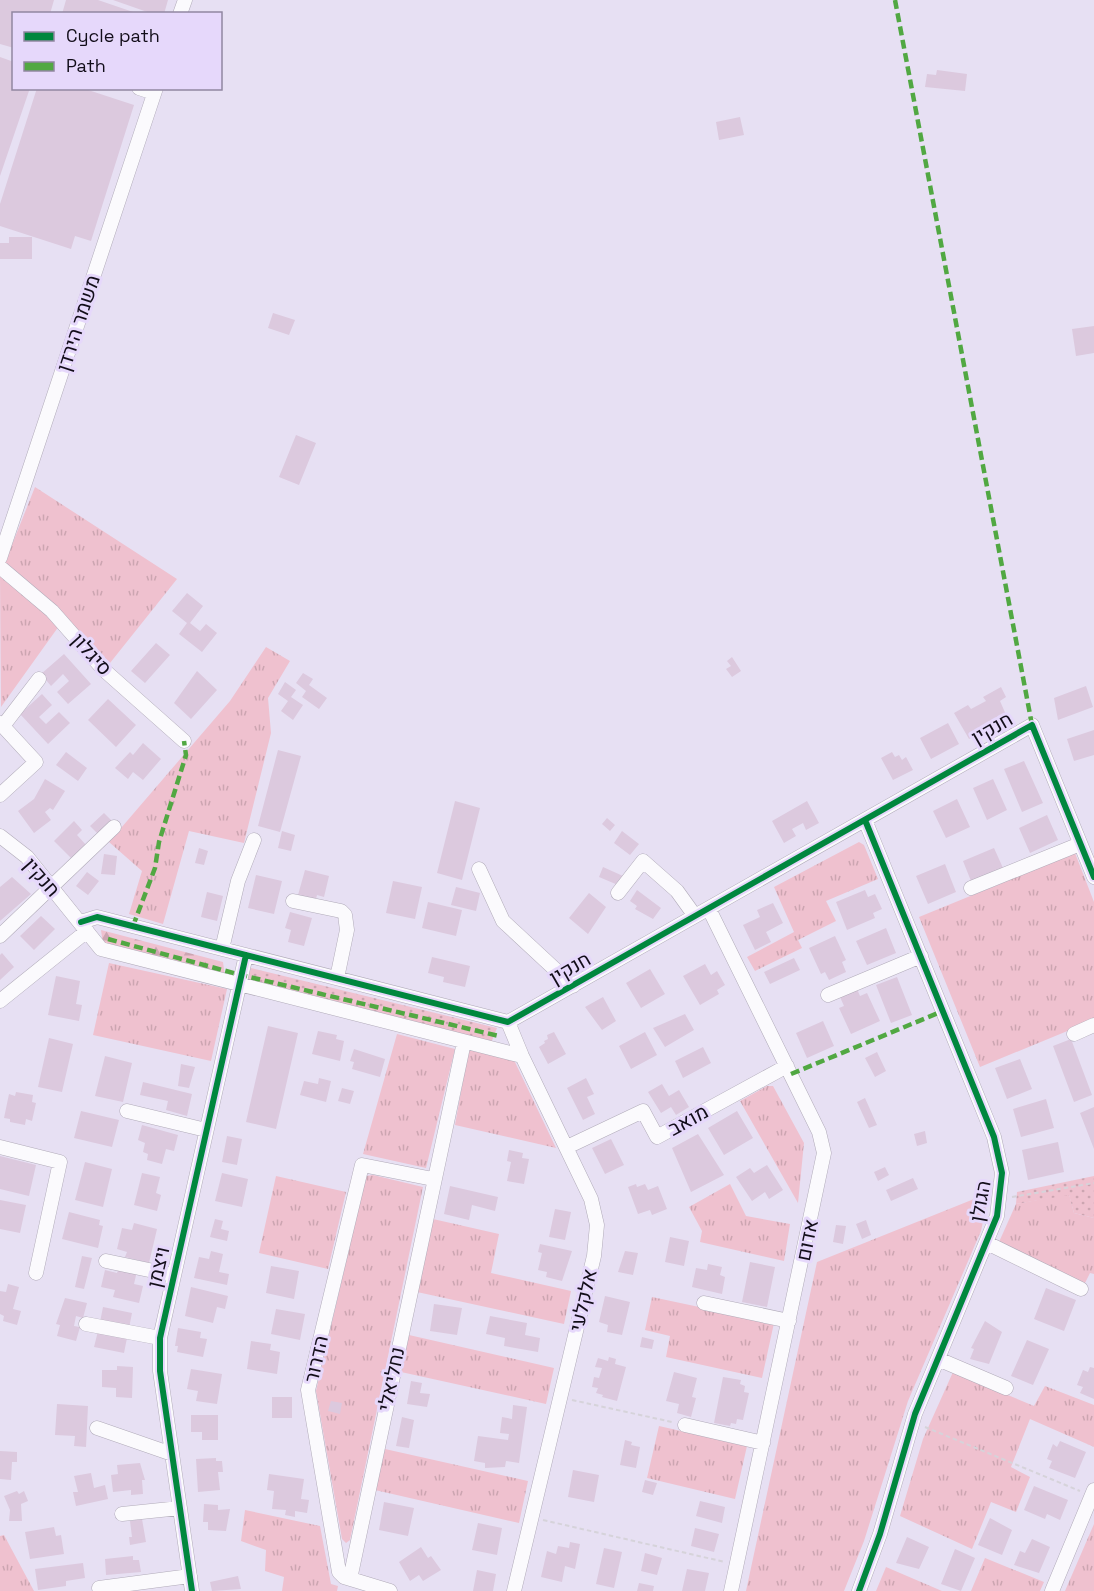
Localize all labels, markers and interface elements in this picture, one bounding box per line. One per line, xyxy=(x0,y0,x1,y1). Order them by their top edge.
legend xyxy=(12,12,222,90)
text: Cycle path xyxy=(66,24,160,47)
text: Path xyxy=(66,54,106,77)
street label: משמר הירדן xyxy=(50,271,106,375)
street label: סיגלון xyxy=(66,627,118,681)
street label: חנקין xyxy=(967,706,1017,750)
street label: חנקין xyxy=(18,852,66,902)
street label: חנקין xyxy=(545,946,595,990)
street label: מואב xyxy=(663,1098,713,1142)
street label: הגולן xyxy=(963,1178,997,1224)
street label: אדום xyxy=(790,1217,824,1263)
street label: ויצמן xyxy=(141,1244,175,1290)
street label: אלקלעי xyxy=(563,1266,603,1334)
street label: הדרור xyxy=(298,1333,334,1385)
street label: נחליאלי xyxy=(372,1345,410,1413)

